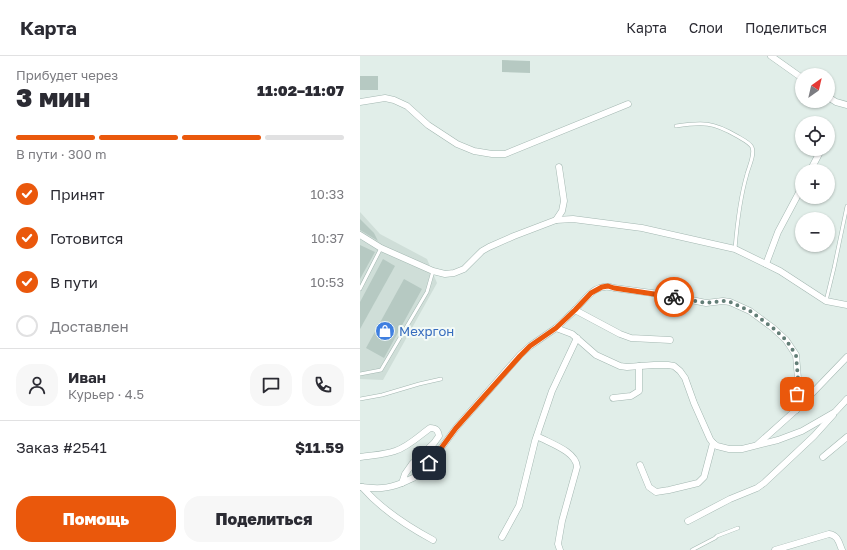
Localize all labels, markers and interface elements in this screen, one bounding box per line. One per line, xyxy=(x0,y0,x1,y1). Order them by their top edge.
text: Карта xyxy=(20,16,77,39)
text: Карта xyxy=(626,19,667,36)
text: Слои xyxy=(689,19,723,36)
text: Поделиться xyxy=(745,19,827,36)
text: Прибудет через xyxy=(16,67,118,83)
north arrow xyxy=(795,68,835,108)
map controls xyxy=(795,68,835,252)
text: 11:02–11:07 xyxy=(257,81,344,99)
text: 3 мин xyxy=(16,82,90,113)
button: locate xyxy=(795,116,835,156)
text: В пути · 300 m xyxy=(16,146,106,162)
button: + xyxy=(795,164,835,204)
icon: check xyxy=(16,183,38,205)
text: Принят xyxy=(50,185,105,203)
text: 10:33 xyxy=(311,186,344,202)
button: − xyxy=(795,212,835,252)
icon: check xyxy=(16,227,38,249)
text: Готовится xyxy=(50,229,123,247)
text: 10:37 xyxy=(311,230,344,246)
icon: check xyxy=(16,271,38,293)
text: В пути xyxy=(50,273,98,291)
text: 10:53 xyxy=(311,274,344,290)
courier xyxy=(654,277,694,317)
icon: bike xyxy=(663,286,685,308)
text: Доставлен xyxy=(50,317,129,335)
shop icon: Мехргон xyxy=(374,320,396,342)
place label: Мехргон xyxy=(399,323,454,339)
button: person xyxy=(16,364,58,406)
button: chat xyxy=(250,364,292,406)
button: phone xyxy=(302,364,344,406)
text: Иван xyxy=(68,368,106,386)
pin xyxy=(780,377,814,411)
icon: bag xyxy=(786,383,808,405)
text: Курьер · 4.5 xyxy=(68,386,144,402)
text: Заказ #2541 xyxy=(16,438,107,456)
text: $11.59 xyxy=(295,438,344,456)
pin xyxy=(412,446,446,480)
icon: home xyxy=(418,452,440,474)
button: Помощь xyxy=(16,496,176,542)
button: Поделиться xyxy=(184,496,344,542)

